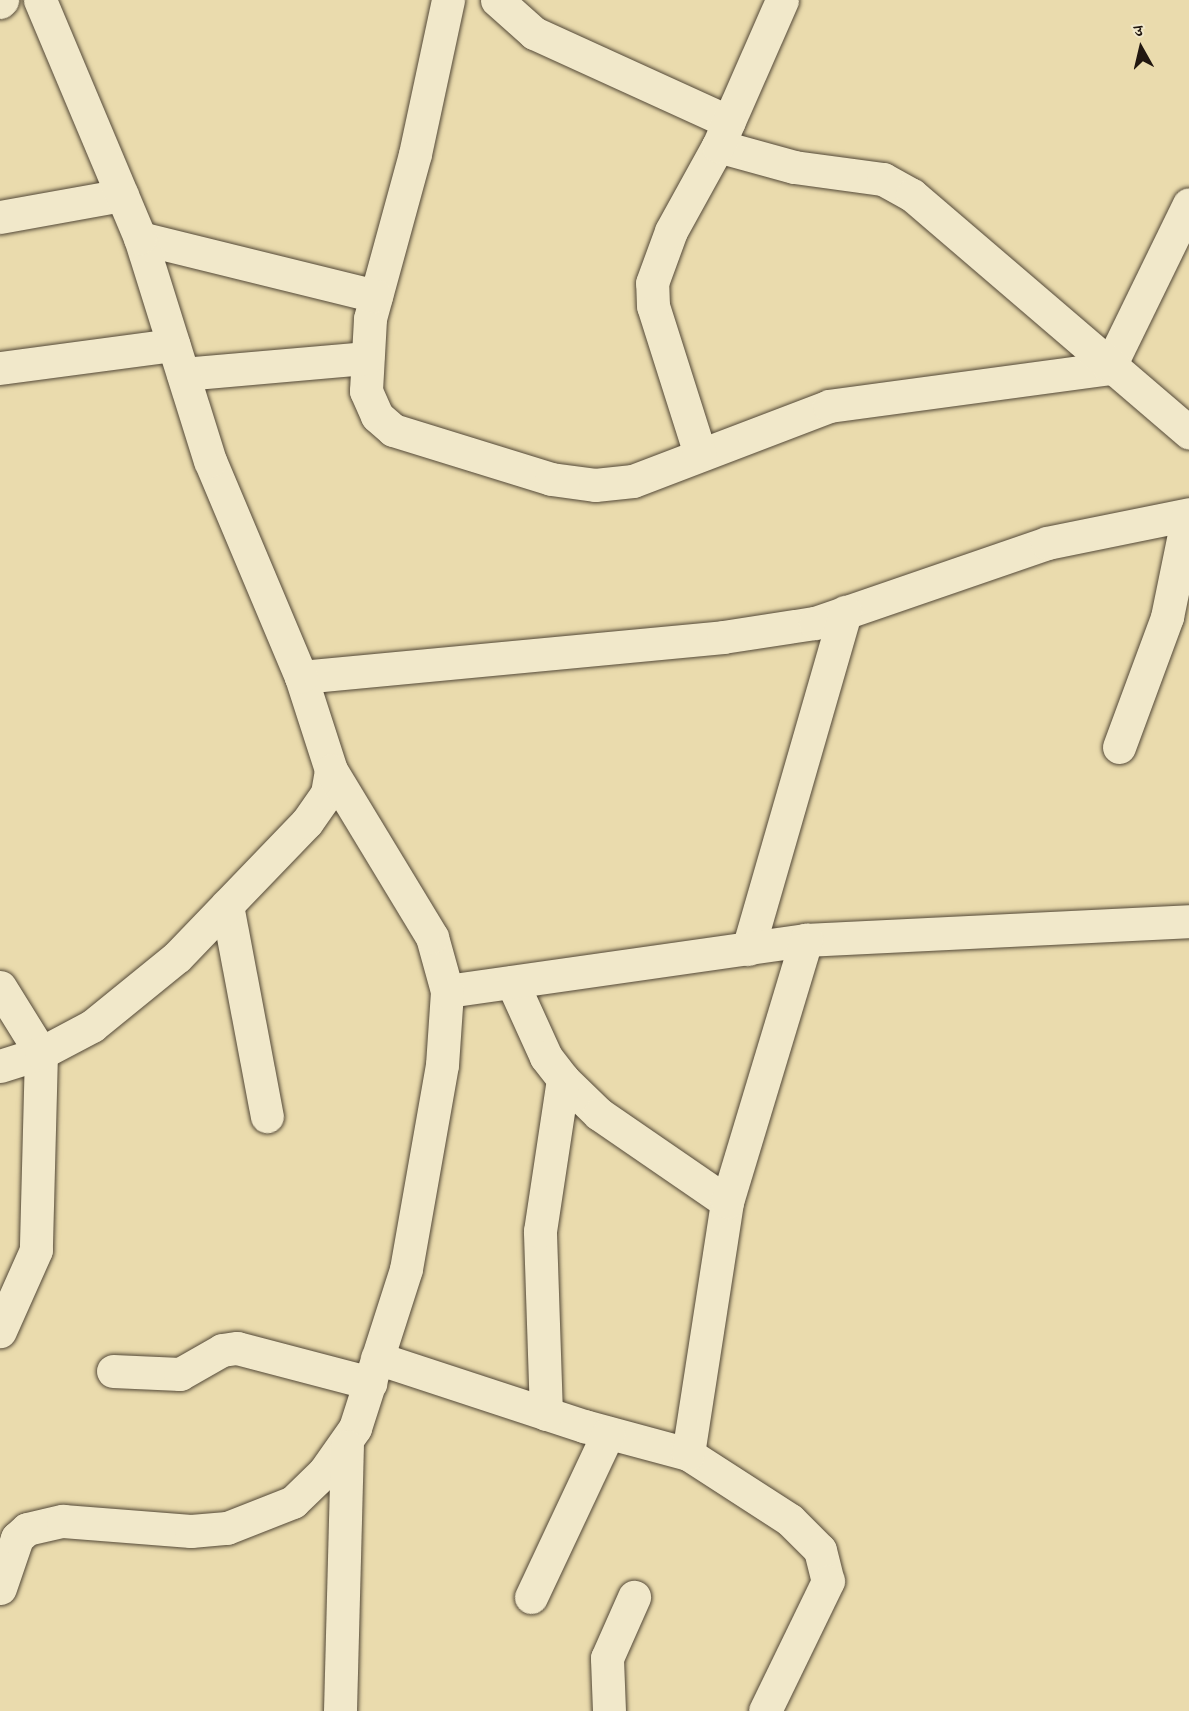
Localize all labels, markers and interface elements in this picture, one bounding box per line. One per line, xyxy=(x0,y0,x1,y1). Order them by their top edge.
north arrow xyxy=(1111,18,1171,78)
text: उ xyxy=(1133,18,1144,43)

